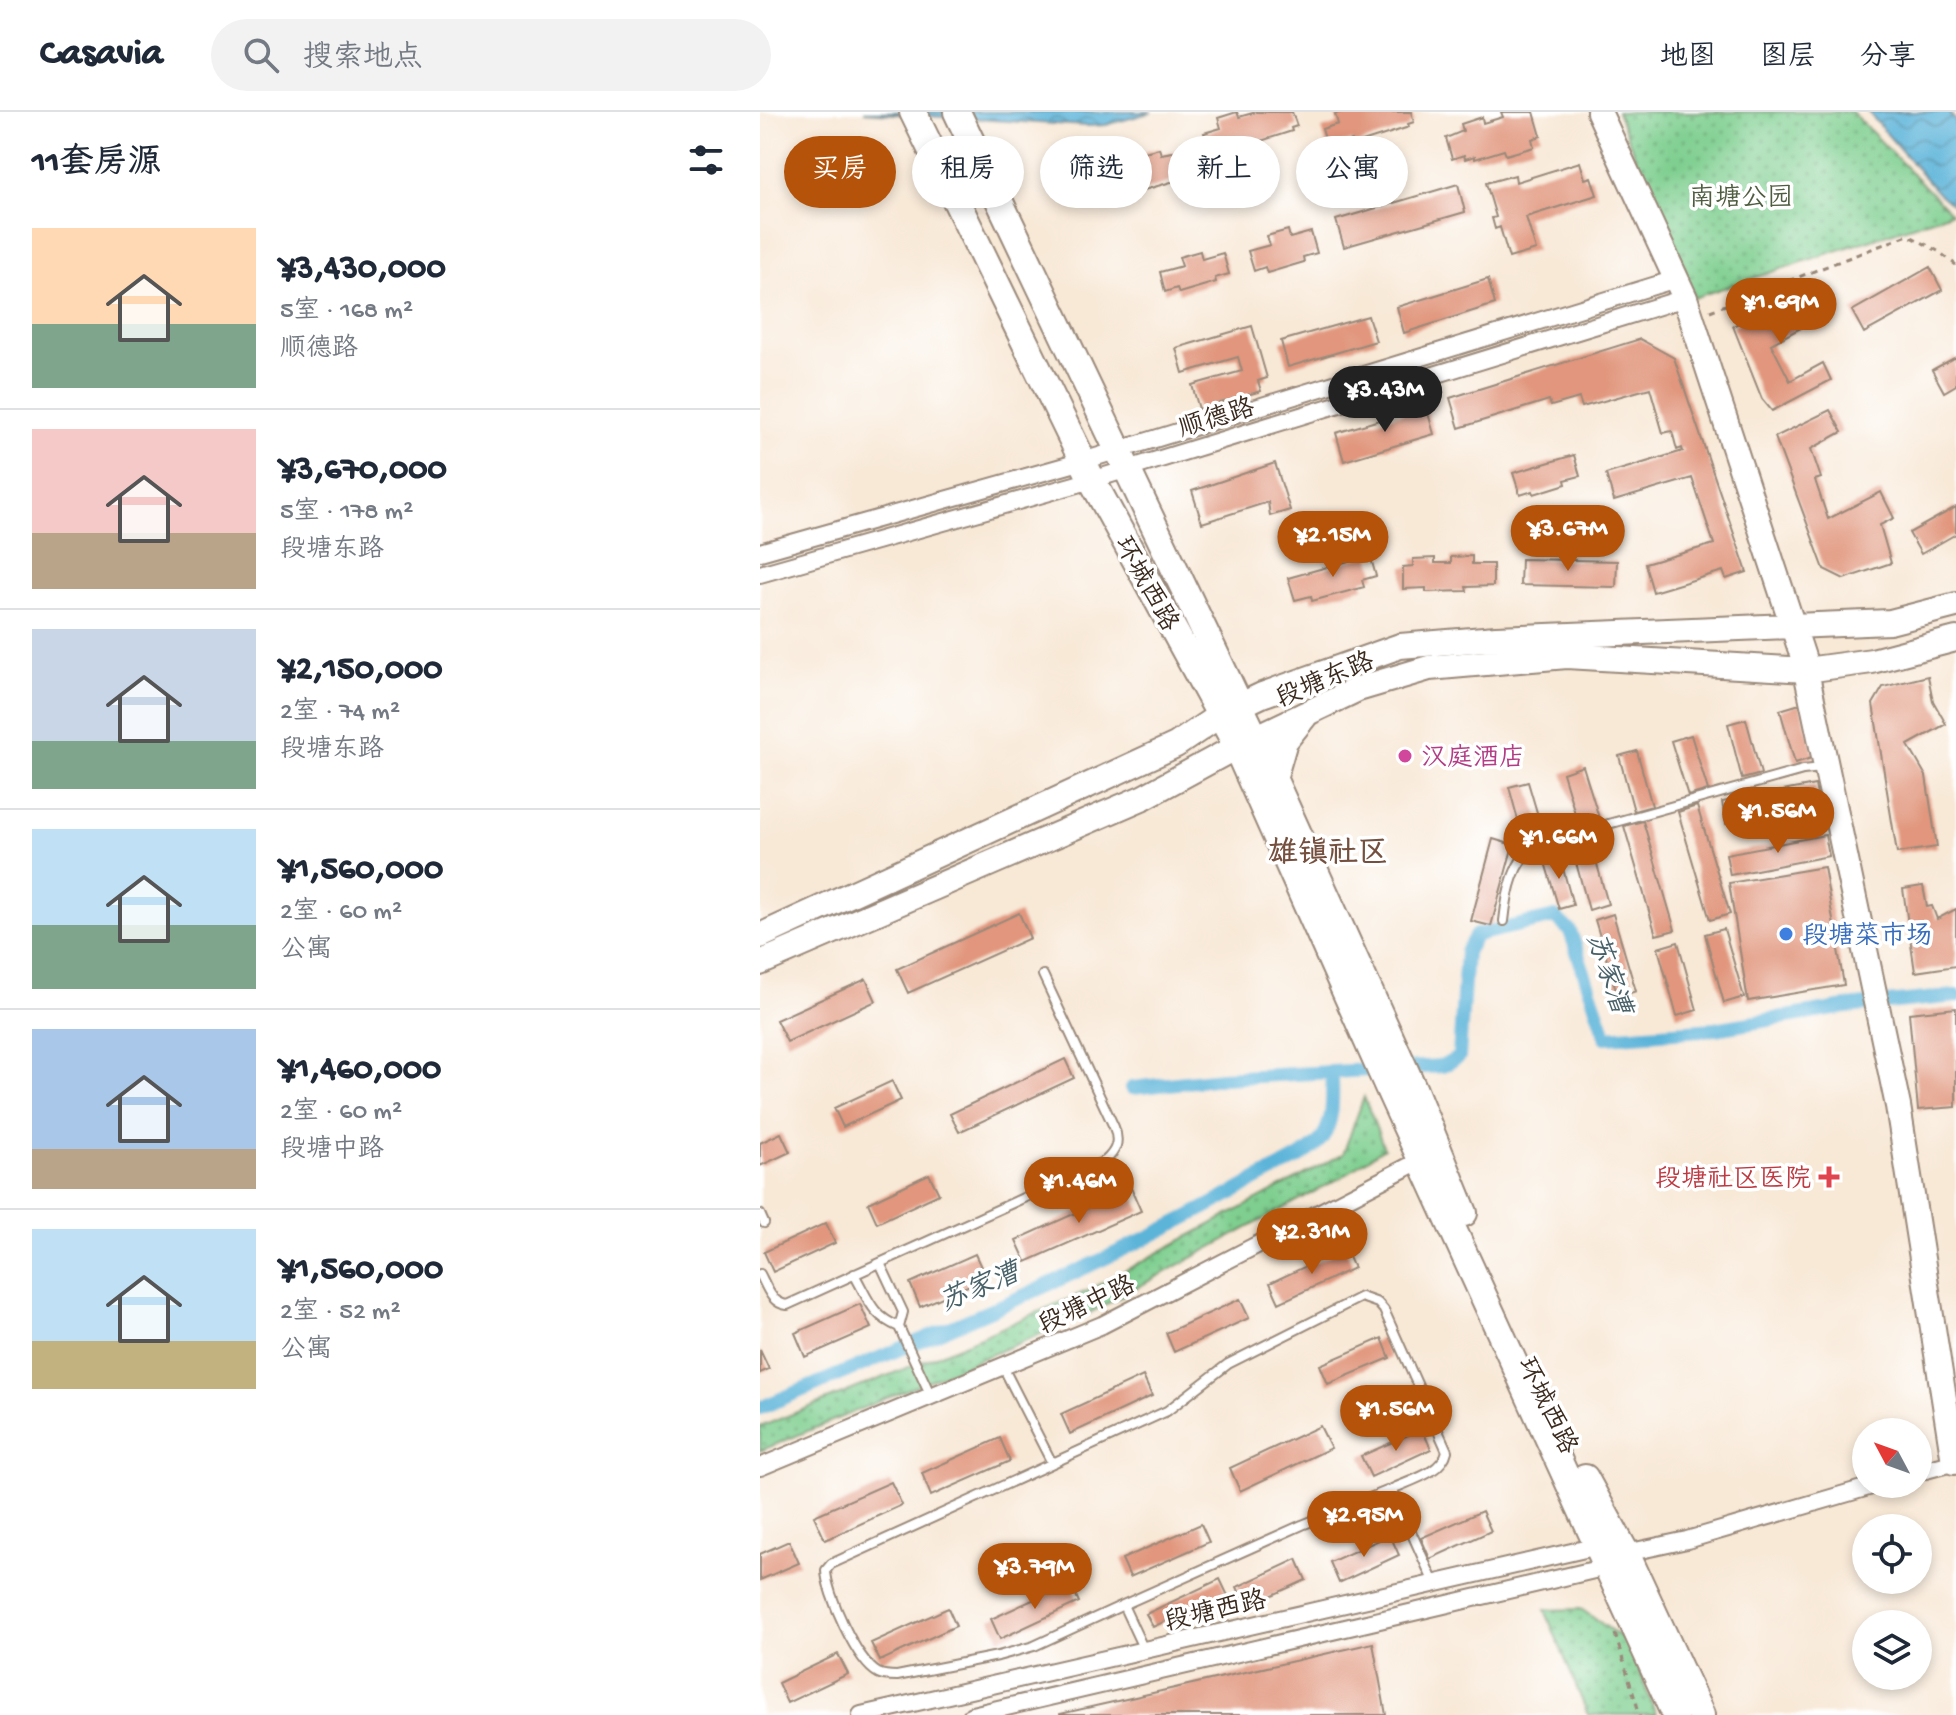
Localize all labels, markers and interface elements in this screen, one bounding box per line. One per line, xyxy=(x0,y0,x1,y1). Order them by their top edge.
search box xyxy=(211,19,771,91)
text: Casavia xyxy=(40,33,163,77)
icon: search xyxy=(239,33,283,77)
text: 搜索地点 xyxy=(303,42,423,77)
text: 地图 xyxy=(1660,42,1716,75)
text: 图层 xyxy=(1760,42,1816,75)
text: 分享 xyxy=(1860,42,1916,75)
chip: 买房 xyxy=(784,136,896,208)
chip: 租房 xyxy=(912,136,1024,208)
chip: 筛选 xyxy=(1040,136,1152,208)
chip: 新上 xyxy=(1168,136,1280,208)
chip: 公寓 xyxy=(1296,136,1408,208)
icon: filters xyxy=(684,138,728,182)
text: 11套房源 xyxy=(32,145,161,185)
park label: 南塘公园 xyxy=(1689,183,1793,216)
text: ¥3,430,000 xyxy=(280,250,446,290)
icon: home xyxy=(96,260,192,356)
pin: ¥1.69M xyxy=(1716,278,1846,346)
text: ¥1.69M xyxy=(1744,288,1818,319)
text: 5室 · 168 m² xyxy=(280,297,413,328)
text: 顺德路 xyxy=(280,335,358,366)
pin: ¥3.43M xyxy=(1320,366,1450,434)
text: ¥3.43M xyxy=(1346,376,1424,407)
street label: 顺德路 xyxy=(1175,392,1259,447)
text: ¥3,670,000 xyxy=(280,451,447,491)
icon: home xyxy=(96,461,192,557)
text: 5室 · 178 m² xyxy=(280,498,413,529)
pin: ¥3.67M xyxy=(1503,505,1633,573)
pin: ¥2.15M xyxy=(1268,511,1398,579)
text: ¥3.67M xyxy=(1529,515,1607,546)
text: ¥2.15M xyxy=(1295,521,1371,552)
street label: 环城西路 xyxy=(1105,531,1185,638)
text: 段塘东路 xyxy=(280,536,384,567)
street label: 段塘东路 xyxy=(1271,646,1380,717)
text: ¥2,150,000 xyxy=(280,651,443,691)
icon: home xyxy=(96,661,192,757)
text: 2室 · 74 m² xyxy=(280,698,400,729)
text: 段塘东路 xyxy=(280,736,384,767)
place label: 汉庭酒店 xyxy=(1421,743,1525,776)
marker: 汉庭酒店 xyxy=(1396,747,1414,765)
pin: ¥1.56M xyxy=(1713,787,1843,855)
text: ¥1.56M xyxy=(1740,797,1816,828)
pin: ¥1.66M xyxy=(1494,813,1624,881)
text: ¥1.66M xyxy=(1521,823,1597,854)
district label: 雄镇社区 xyxy=(1268,836,1388,873)
text: ¥1,560,000 xyxy=(280,851,443,891)
icon: home xyxy=(96,861,192,957)
text: 2室 · 60 m² xyxy=(280,898,402,929)
place label: 段塘菜市场 xyxy=(1802,921,1932,954)
marker: 段塘菜市场 xyxy=(1777,925,1795,943)
water label: 苏家漕 xyxy=(1577,929,1638,1023)
text: 公寓 xyxy=(280,936,332,967)
text: ¥1,460,000 xyxy=(280,1051,441,1091)
icon: home xyxy=(96,1061,192,1157)
text: 2室 · 60 m² xyxy=(280,1098,402,1129)
text: 段塘中路 xyxy=(280,1136,384,1167)
pin: ¥1.46M xyxy=(1014,1157,1144,1225)
place label: 段塘社区医院 xyxy=(1655,1164,1811,1197)
marker: 段塘社区医院 xyxy=(1818,1166,1840,1188)
text: ¥1.46M xyxy=(1042,1167,1116,1198)
pin: ¥2.31M xyxy=(1247,1208,1377,1276)
text: ¥2.31M xyxy=(1274,1218,1350,1249)
text: ¥1,560,000 xyxy=(280,1251,443,1291)
water label: 苏家漕 xyxy=(935,1255,1030,1321)
icon: home xyxy=(96,1261,192,1357)
street label: 段塘中路 xyxy=(1033,1269,1142,1343)
text: 2室 · 52 m² xyxy=(280,1298,401,1329)
text: 公寓 xyxy=(280,1336,332,1367)
street label: 环城西路 xyxy=(1508,1353,1583,1461)
pin: ¥1.56M xyxy=(1331,1385,1461,1453)
text: ¥1.56M xyxy=(1358,1395,1434,1426)
north arrow xyxy=(1852,1418,1932,1498)
map controls xyxy=(1852,1418,1932,1690)
pin: ¥2.95M xyxy=(1299,1491,1429,1559)
text: ¥2.95M xyxy=(1325,1501,1403,1532)
button: locate xyxy=(1852,1514,1932,1594)
pin: ¥3.79M xyxy=(970,1543,1100,1611)
text: ¥3.79M xyxy=(996,1553,1074,1584)
street label: 段塘西路 xyxy=(1161,1585,1270,1640)
button: layers xyxy=(1852,1610,1932,1690)

